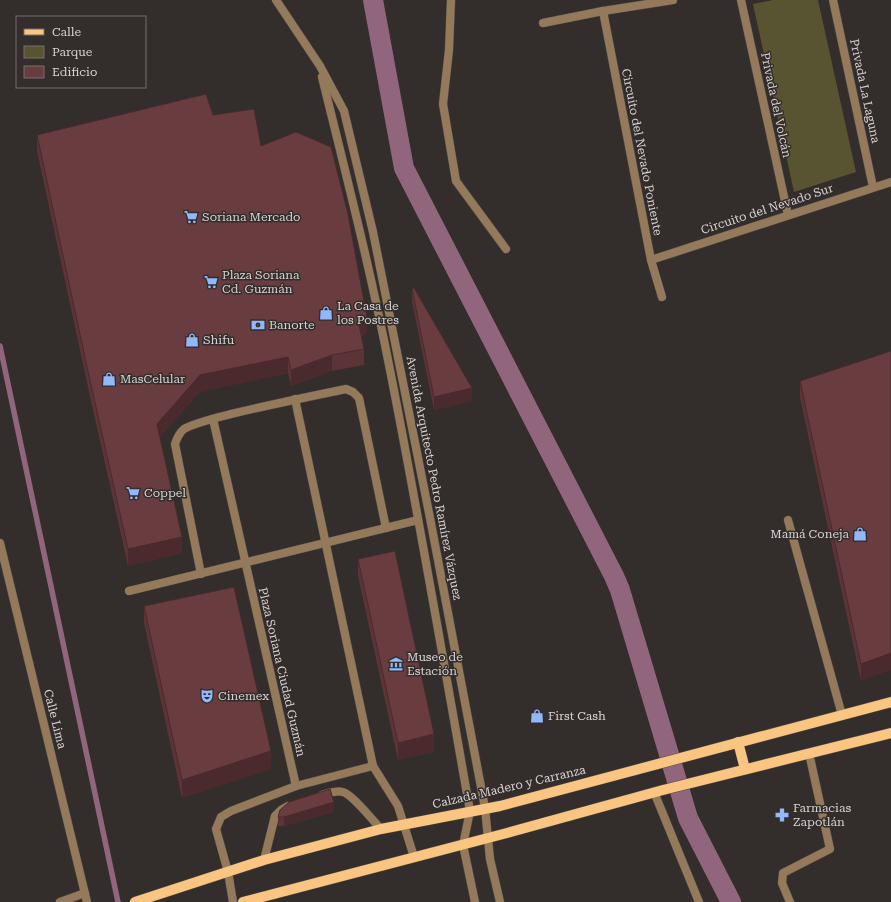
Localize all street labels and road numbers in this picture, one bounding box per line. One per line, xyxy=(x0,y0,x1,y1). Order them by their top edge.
street label: Privada La Laguna xyxy=(847,37,883,145)
street label: Privada del Volcán xyxy=(758,51,794,159)
street label: Circuito del Nevado Poniente xyxy=(619,67,665,237)
street label: Circuito del Nevado Sur xyxy=(699,181,835,237)
street label: Avenida Arquitecto Pedro Ramírez Vázquez xyxy=(403,355,465,602)
street label: Plaza Soriana Ciudad Guzmán xyxy=(256,586,308,758)
street label: Calle Lima xyxy=(41,688,69,751)
street label: Calzada Madero y Carranza xyxy=(431,762,587,811)

